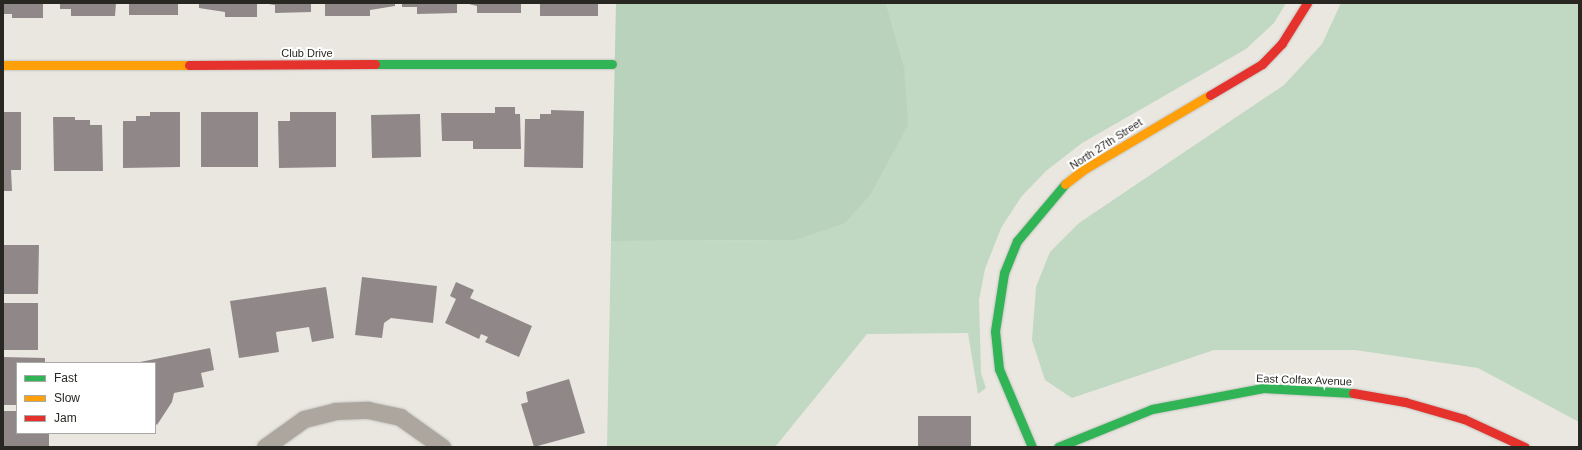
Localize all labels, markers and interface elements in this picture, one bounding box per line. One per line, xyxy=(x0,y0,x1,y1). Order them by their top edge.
street label: Club Drive xyxy=(281,46,333,60)
street label: North 27th Street xyxy=(1067,116,1145,172)
legend xyxy=(16,362,156,434)
text: Fast xyxy=(54,371,77,385)
street label: East Colfax Avenue xyxy=(1256,372,1352,388)
text: Slow xyxy=(54,391,80,405)
text: Jam xyxy=(54,411,77,425)

